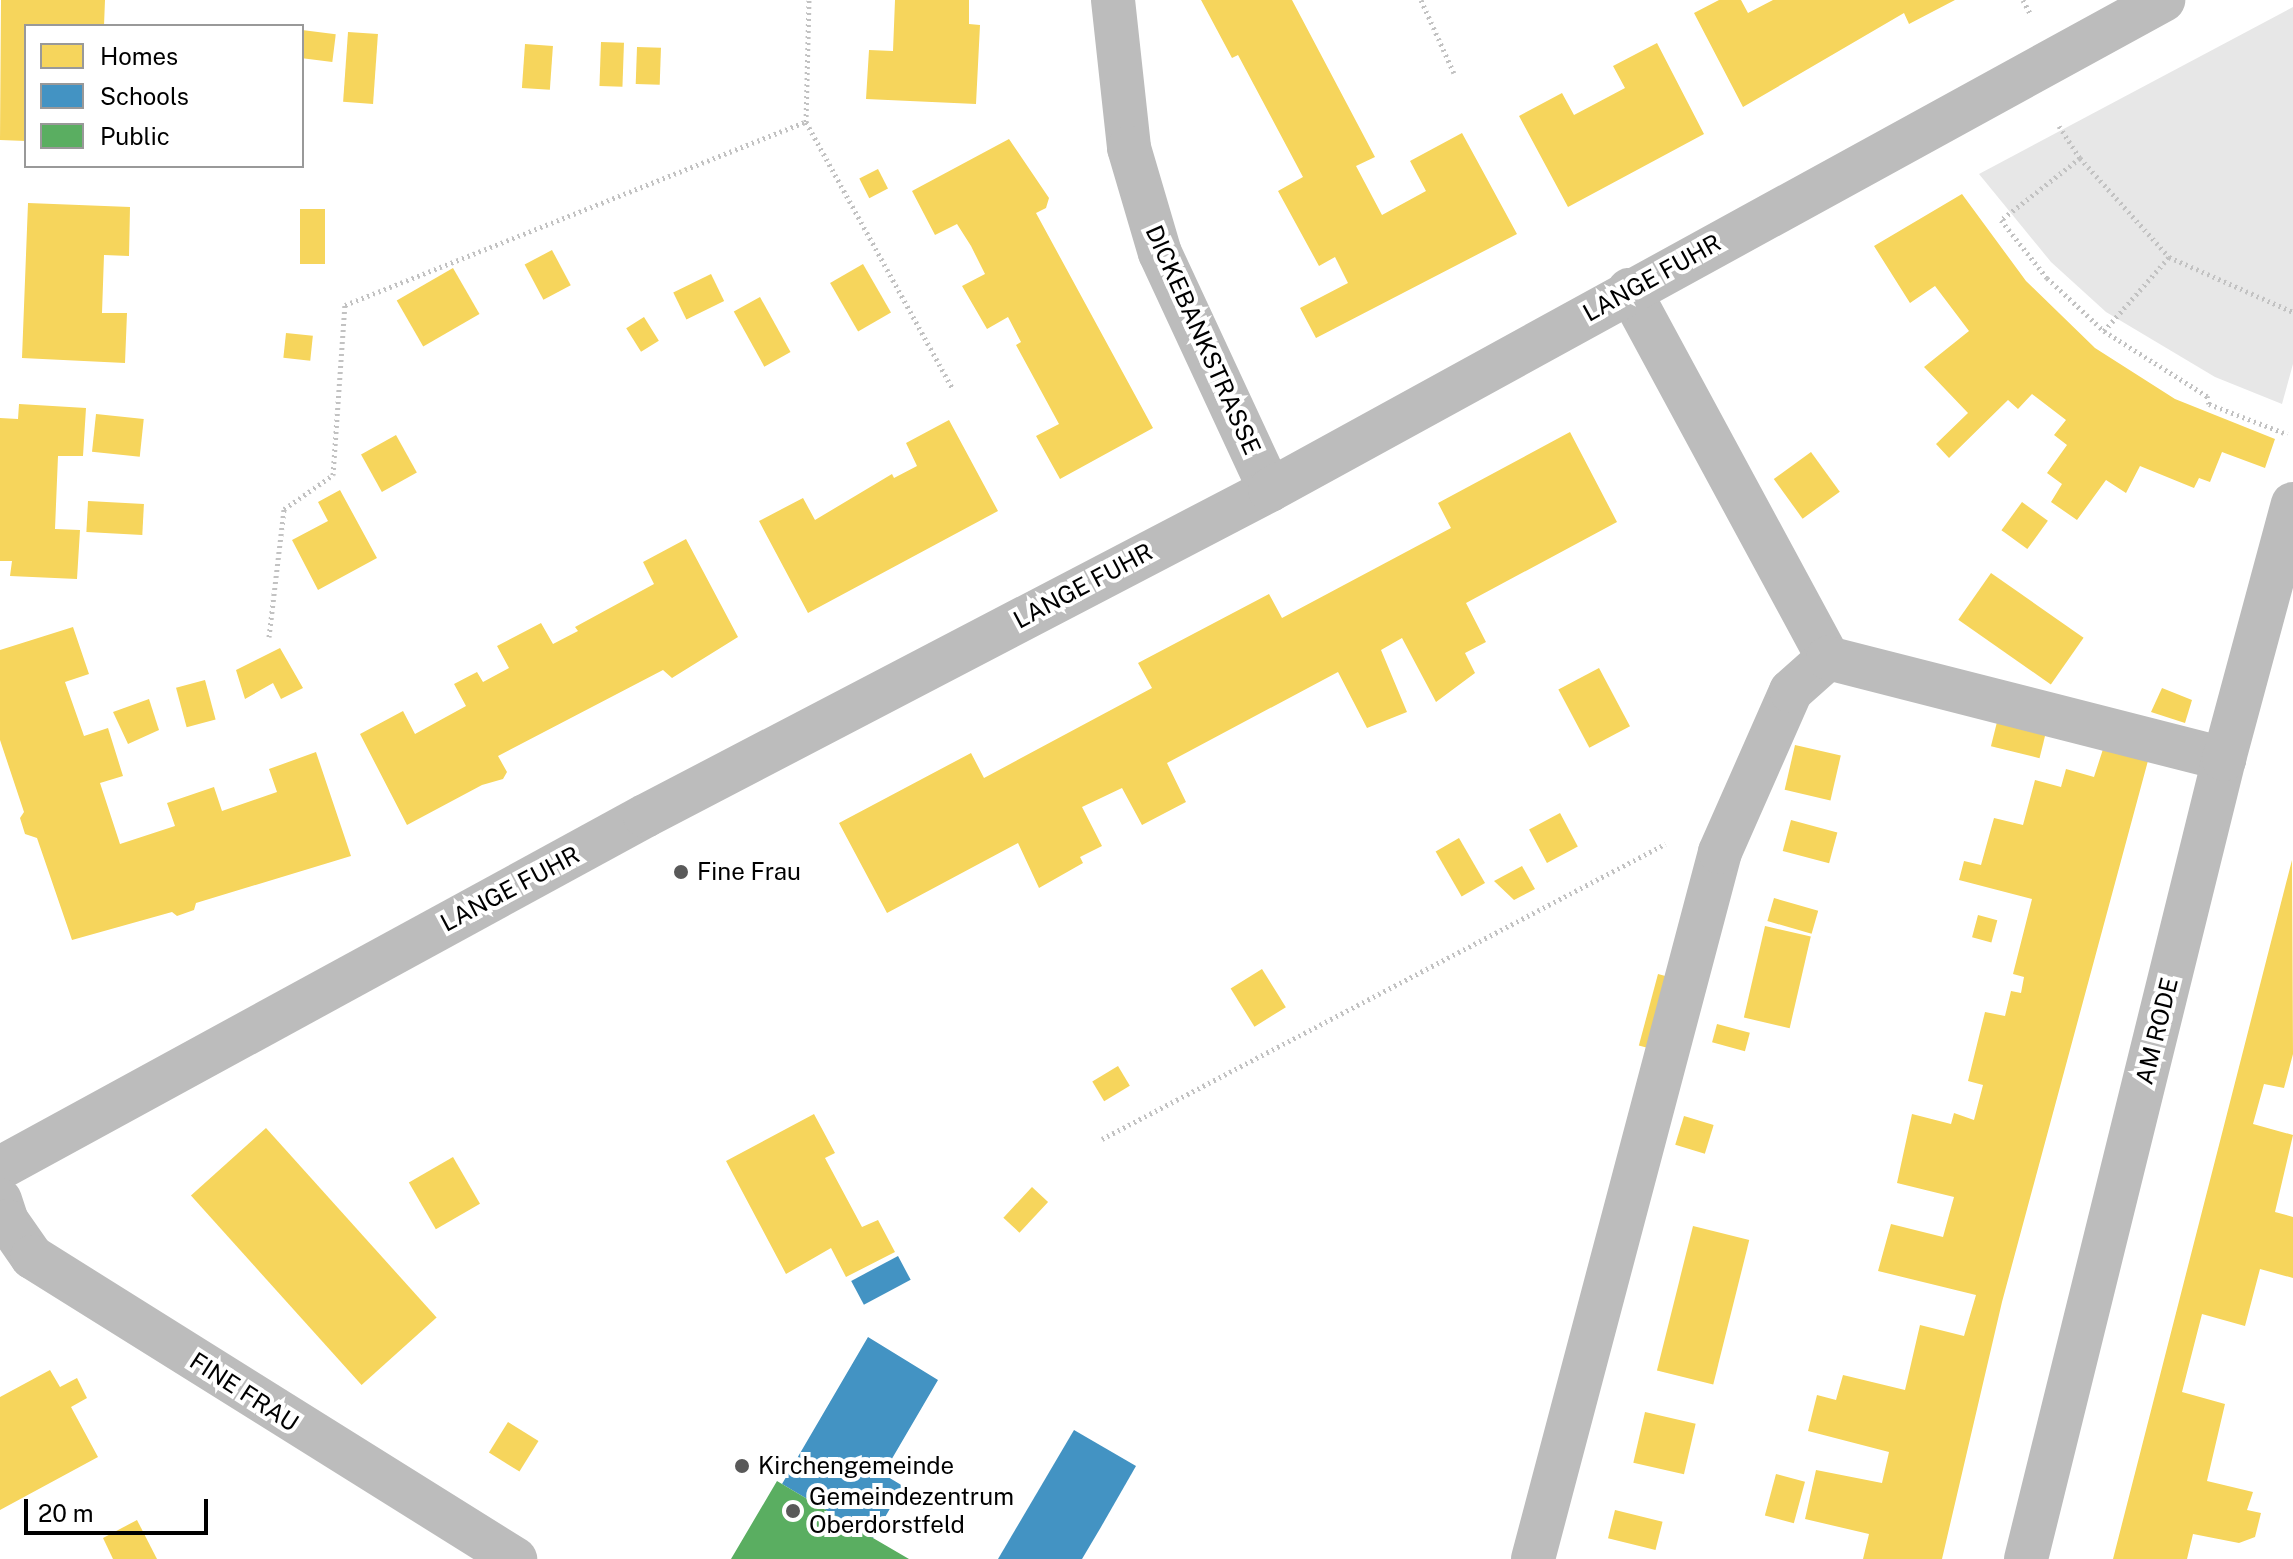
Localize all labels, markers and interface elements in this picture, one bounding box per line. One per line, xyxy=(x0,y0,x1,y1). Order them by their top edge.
legend xyxy=(24,24,304,168)
text: Homes xyxy=(100,42,178,70)
text: Schools xyxy=(100,82,189,110)
text: Public xyxy=(100,122,170,150)
street label: DICKEBANKSTRASSE xyxy=(1139,221,1267,459)
street label: LANGE FUHR xyxy=(1578,228,1726,328)
street label: LANGE FUHR xyxy=(1009,537,1157,635)
street label: LANGE FUHR xyxy=(436,840,584,938)
place label: Fine Frau xyxy=(697,858,801,886)
marker: Fine Frau xyxy=(672,863,690,881)
street label: AM RODE xyxy=(2130,975,2184,1087)
street label: FINE FRAU xyxy=(184,1346,304,1438)
place label: Kirchengemeinde xyxy=(758,1452,954,1480)
marker: Kirchengemeinde xyxy=(733,1457,751,1475)
scale bar xyxy=(28,1483,212,1533)
place label: Gemeindezentrum Oberdorstfeld xyxy=(809,1483,1014,1539)
text: 20 m xyxy=(38,1499,94,1527)
marker: Gemeindezentrum Oberdorstfeld xyxy=(784,1502,802,1520)

